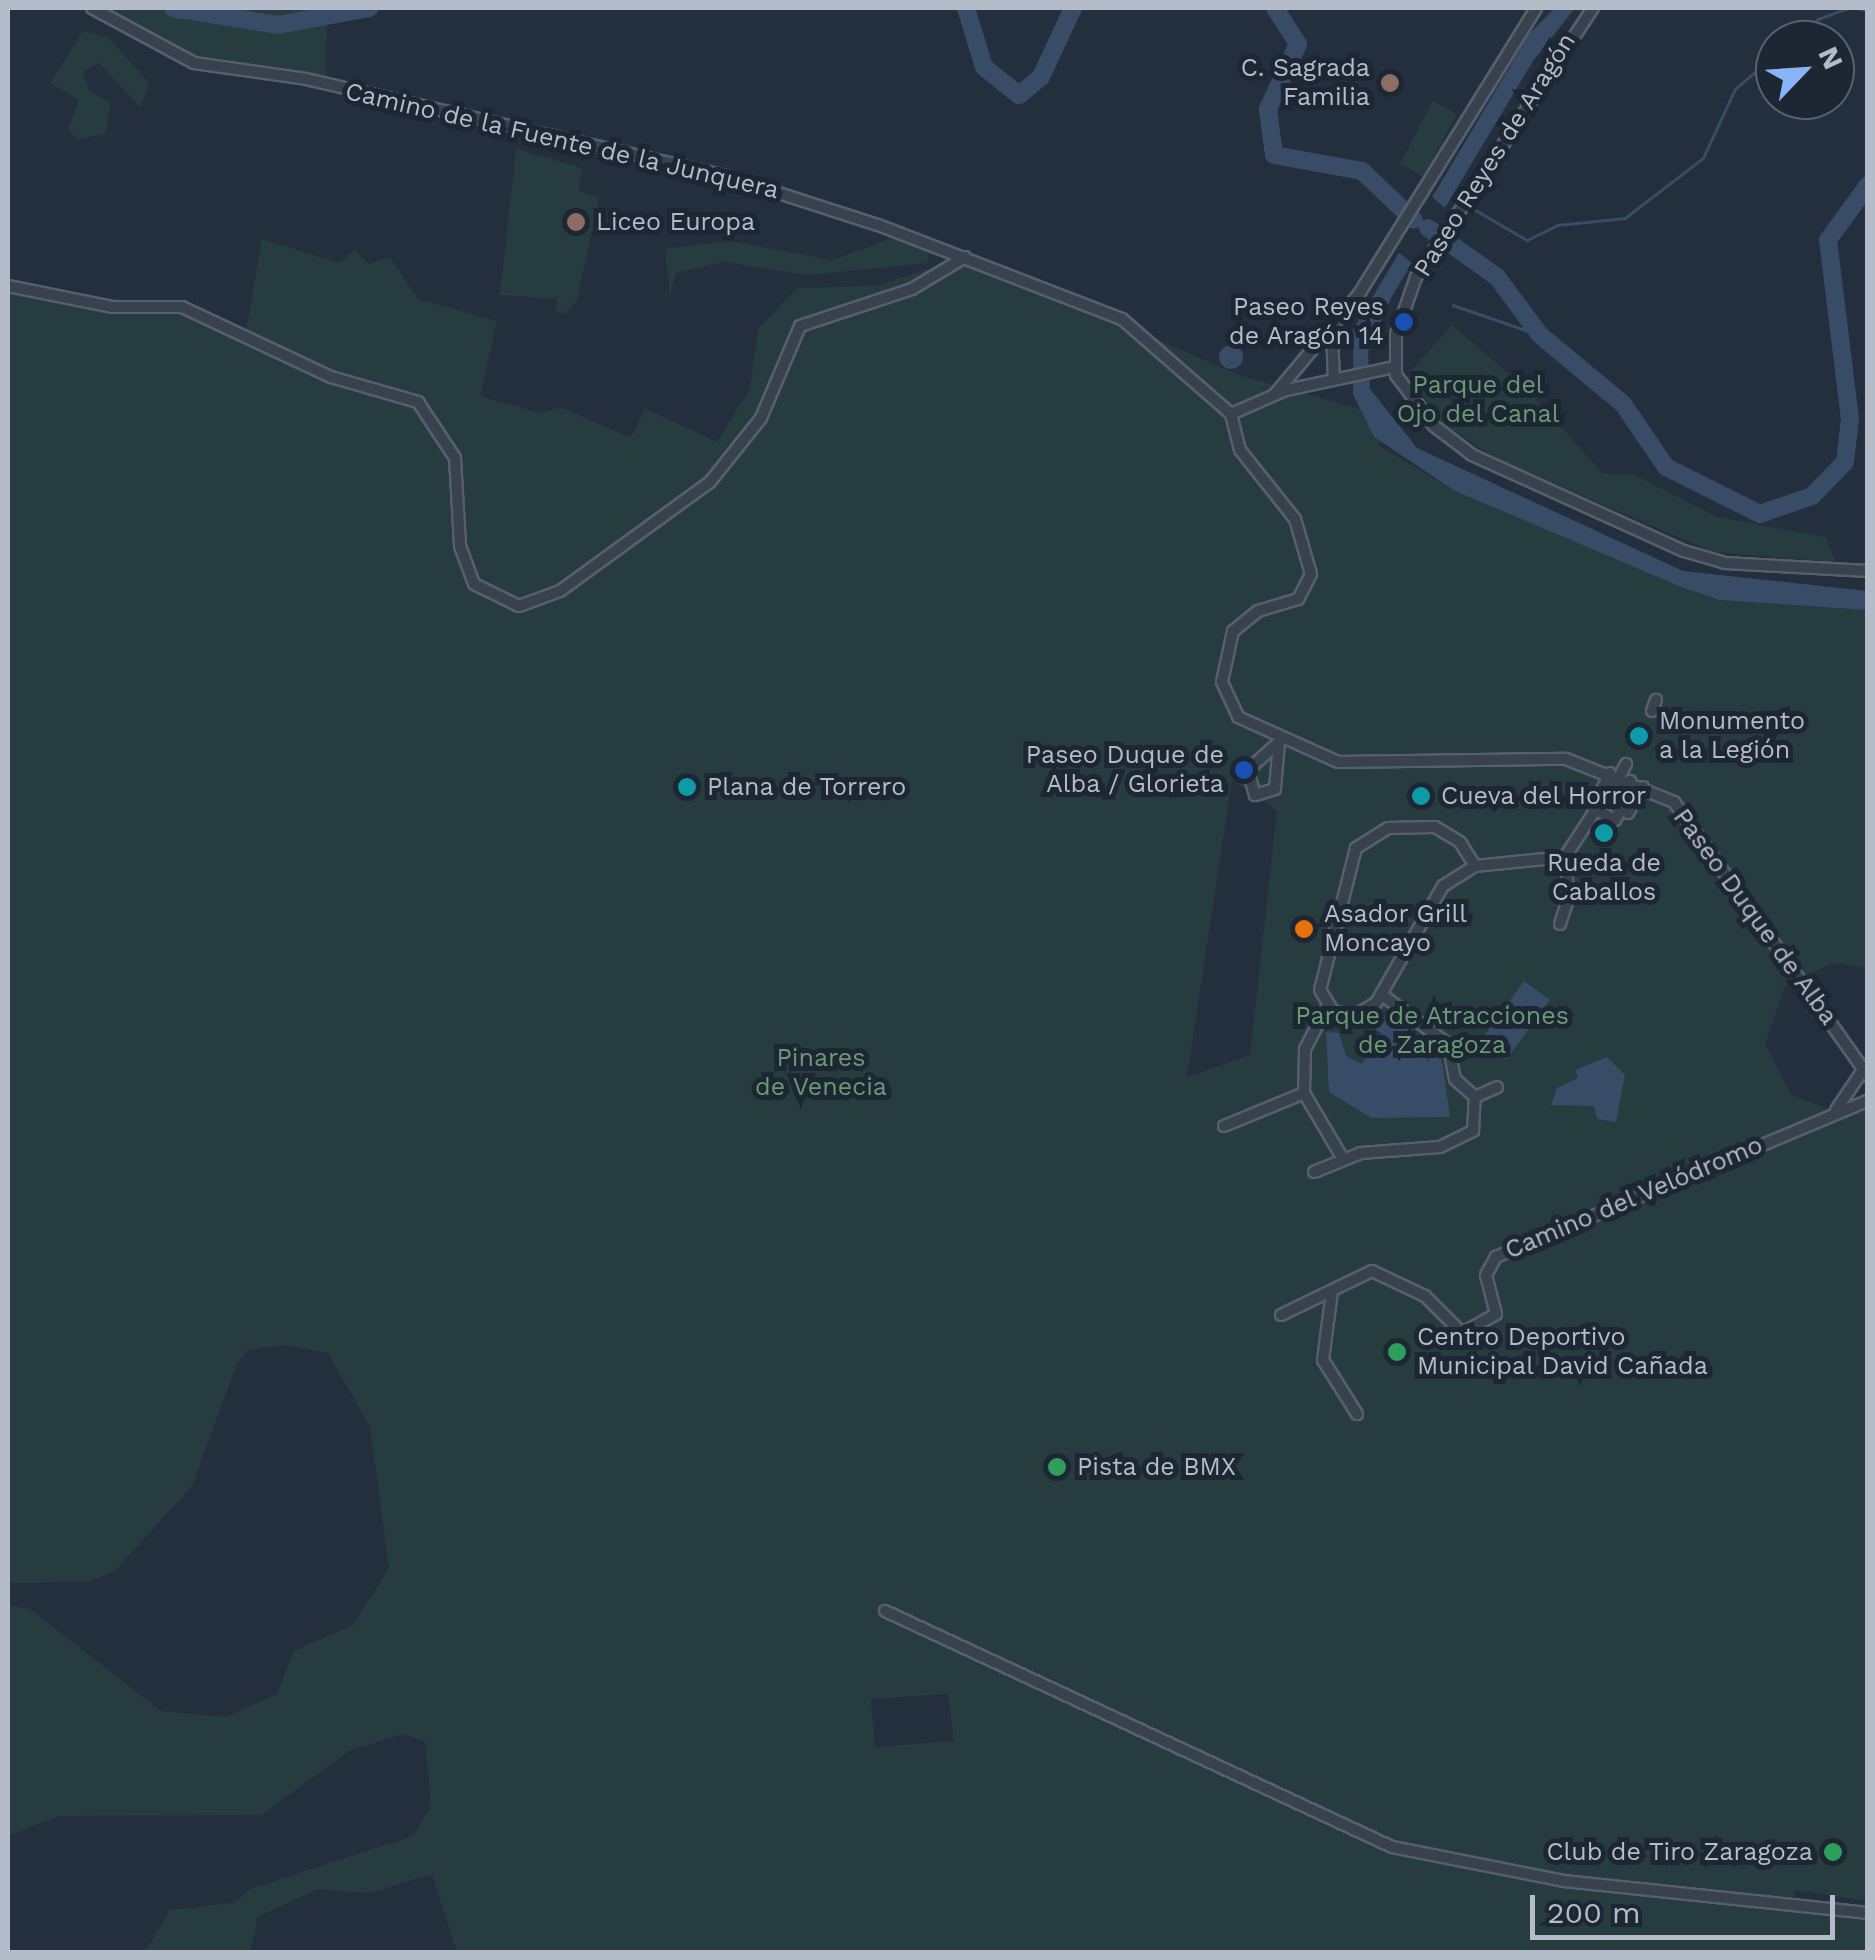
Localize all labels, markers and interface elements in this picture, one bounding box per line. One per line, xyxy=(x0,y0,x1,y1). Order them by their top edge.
north arrow xyxy=(1755,20,1855,120)
street label: Paseo Reyes de Aragón xyxy=(1407,27,1583,283)
text: N xyxy=(1811,42,1850,74)
place label: C. Sagrada Familia xyxy=(1241,54,1370,113)
marker: C. Sagrada Familia xyxy=(1379,72,1401,94)
street label: Camino de la Fuente de la Junquera xyxy=(341,76,783,206)
place label: Liceo Europa xyxy=(596,207,755,237)
marker: Liceo Europa xyxy=(565,211,587,233)
place label: Paseo Reyes de Aragón 14 xyxy=(1228,293,1384,352)
marker: Paseo Reyes de Aragón 14 xyxy=(1393,311,1415,333)
park label: Parque del Ojo del Canal xyxy=(1396,371,1560,430)
place label: Monumento a la Legión xyxy=(1659,707,1805,766)
marker: Monumento a la Legión xyxy=(1628,725,1650,747)
place label: Paseo Duque de Alba / Glorieta xyxy=(1026,741,1224,800)
marker: Paseo Duque de Alba / Glorieta xyxy=(1233,759,1255,781)
place label: Plana de Torrero xyxy=(707,772,907,802)
marker: Plana de Torrero xyxy=(676,776,698,798)
place label: Cueva del Horror xyxy=(1441,781,1648,811)
marker: Cueva del Horror xyxy=(1410,785,1432,807)
street label: Paseo Duque de Alba xyxy=(1666,803,1844,1031)
marker: Rueda de Caballos xyxy=(1593,822,1615,844)
place label: Rueda de Caballos xyxy=(1547,849,1661,908)
place label: Asador Grill Moncayo xyxy=(1324,900,1467,959)
marker: Asador Grill Moncayo xyxy=(1293,918,1315,940)
park label: Parque de Atracciones de Zaragoza xyxy=(1295,1002,1569,1061)
park label: Pinares de Venecia xyxy=(755,1044,887,1103)
street label: Camino del Velódromo xyxy=(1500,1130,1768,1266)
place label: Centro Deportivo Municipal David Cañada xyxy=(1417,1323,1709,1382)
marker: Centro Deportivo Municipal David Cañada xyxy=(1386,1341,1408,1363)
place label: Pista de BMX xyxy=(1077,1452,1237,1482)
marker: Pista de BMX xyxy=(1046,1456,1068,1478)
place label: Club de Tiro Zaragoza xyxy=(1546,1837,1813,1867)
marker: Club de Tiro Zaragoza xyxy=(1822,1841,1844,1863)
scale bar xyxy=(1535,1875,1840,1937)
text: 200 m xyxy=(1547,1895,1641,1930)

